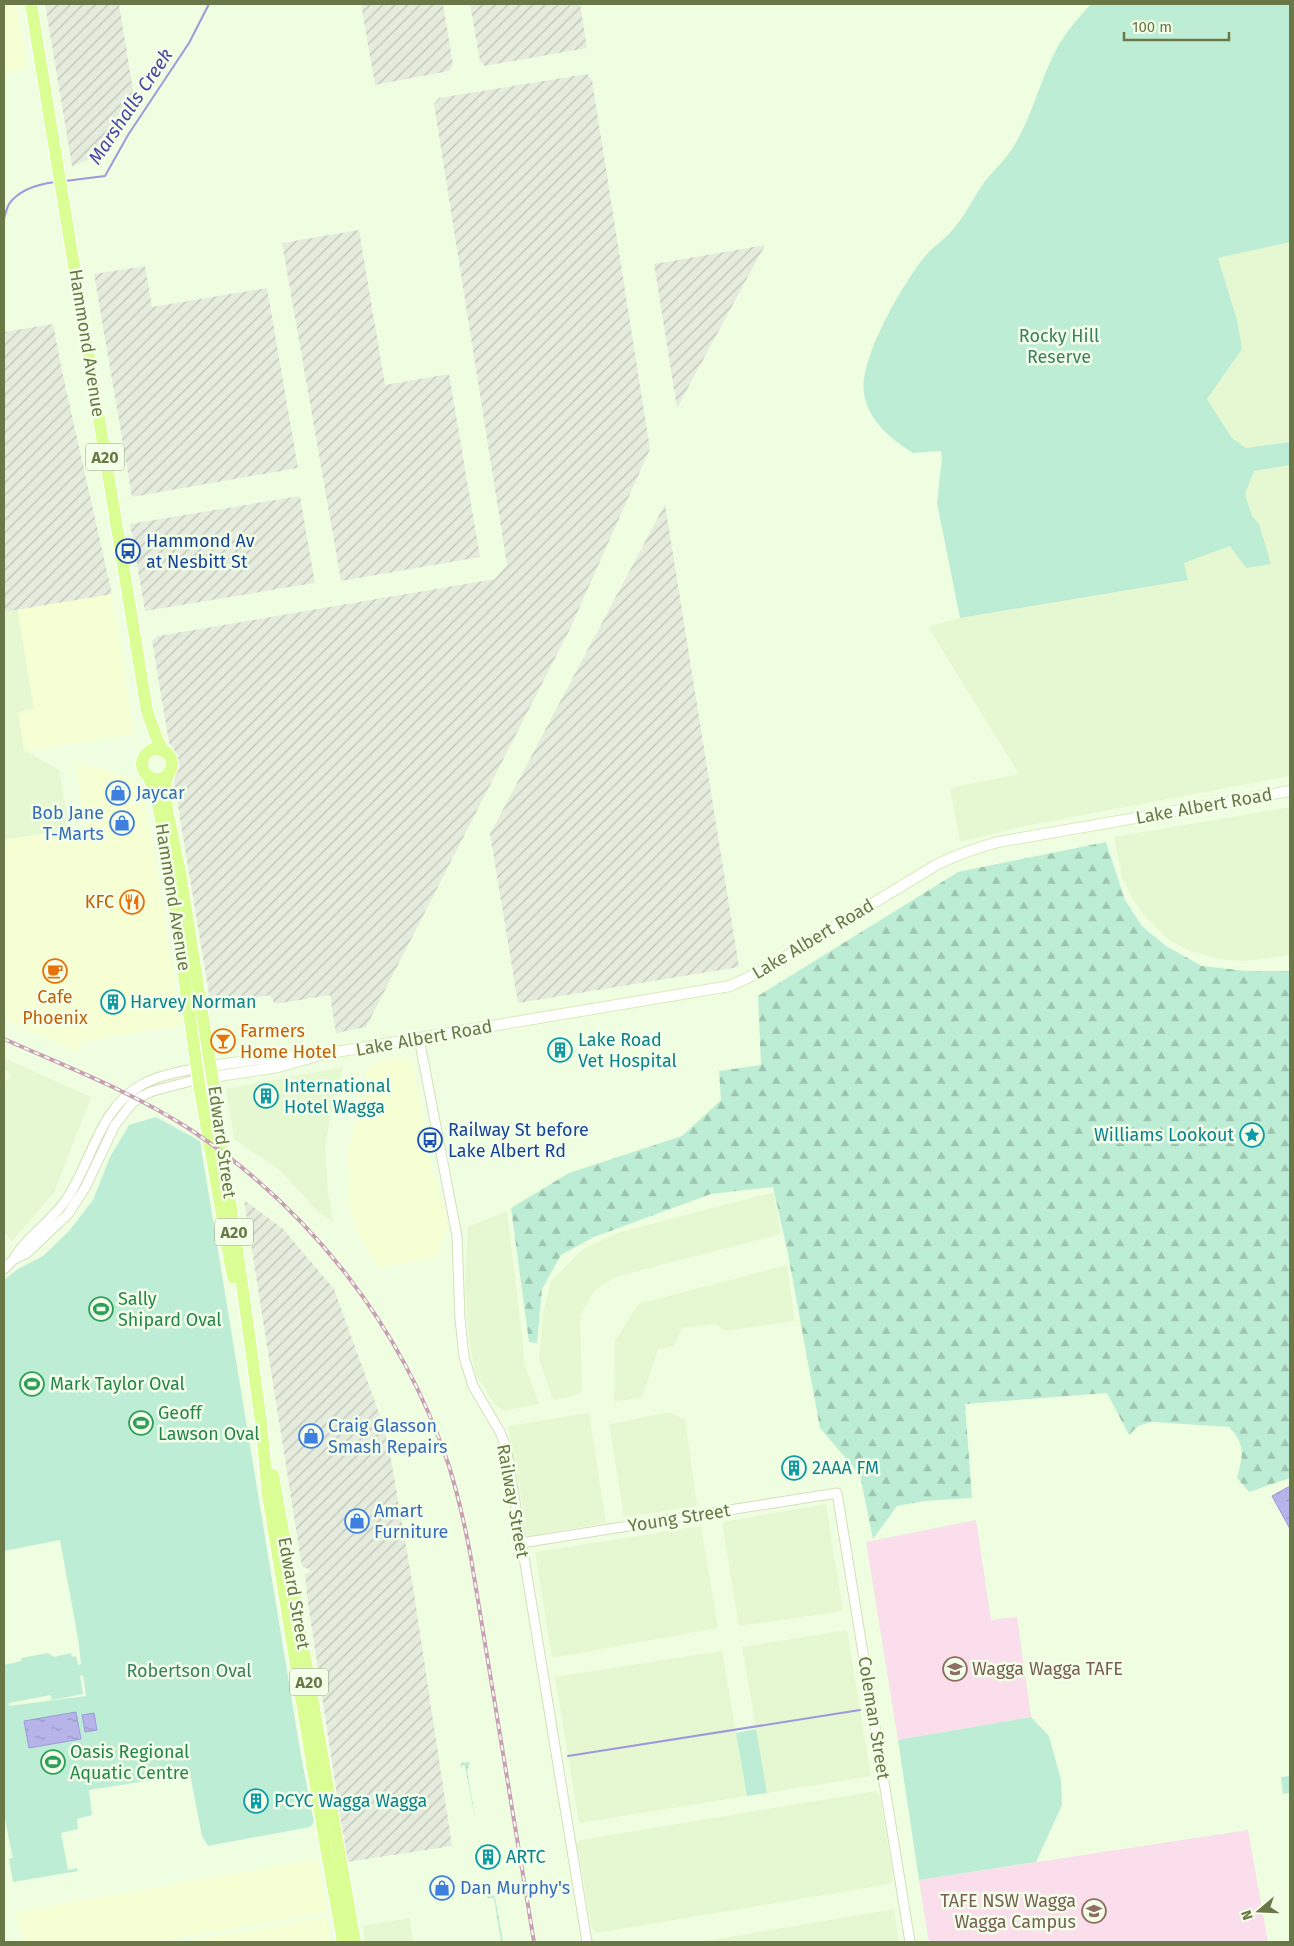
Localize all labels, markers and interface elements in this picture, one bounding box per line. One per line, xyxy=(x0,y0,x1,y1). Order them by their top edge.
scale bar xyxy=(1124,10,1229,42)
text: 100 m xyxy=(1132,18,1172,36)
water label: Marshalls Creek xyxy=(83,44,178,168)
street label: Hammond Avenue xyxy=(64,268,110,418)
park label: Rocky Hill Reserve xyxy=(1019,325,1099,368)
road number: A20 xyxy=(86,444,124,471)
place label: Hammond Av at Nesbitt St xyxy=(146,530,255,573)
bus stop icon: Hammond Av at Nesbitt St xyxy=(115,538,141,564)
shop icon: Jaycar xyxy=(105,780,131,806)
place label: Jaycar xyxy=(136,782,185,804)
street label: Lake Albert Road xyxy=(1134,783,1274,829)
place label: Bob Jane T-Marts xyxy=(31,802,104,845)
shop icon: Bob Jane T-Marts xyxy=(109,810,135,836)
street label: Hammond Avenue xyxy=(150,822,196,972)
restaurant icon: KFC xyxy=(119,889,145,915)
place label: KFC xyxy=(85,891,114,913)
street label: Lake Albert Road xyxy=(748,894,878,984)
cafe icon: Cafe Phoenix xyxy=(42,958,68,984)
place label: Cafe Phoenix xyxy=(22,986,88,1029)
building icon: Harvey Norman xyxy=(100,989,126,1015)
place label: Harvey Norman xyxy=(130,991,257,1013)
street label: Lake Albert Road xyxy=(354,1015,494,1061)
place label: Farmers Home Hotel xyxy=(240,1020,337,1063)
bar icon: Farmers Home Hotel xyxy=(210,1028,236,1054)
place label: Lake Road Vet Hospital xyxy=(578,1029,677,1072)
building icon: Lake Road Vet Hospital xyxy=(547,1037,573,1063)
place label: International Hotel Wagga xyxy=(284,1075,391,1118)
building icon: International Hotel Wagga xyxy=(253,1083,279,1109)
street label: Edward Street xyxy=(203,1084,241,1200)
place label: Railway St before Lake Albert Rd xyxy=(448,1119,589,1162)
place icon: Williams Lookout xyxy=(1239,1122,1265,1148)
place label: Williams Lookout xyxy=(1094,1124,1234,1146)
bus stop icon: Railway St before Lake Albert Rd xyxy=(417,1127,443,1153)
road number: A20 xyxy=(215,1218,253,1246)
place label: Sally Shipard Oval xyxy=(118,1288,222,1331)
sports icon: Sally Shipard Oval xyxy=(88,1296,114,1322)
sports icon: Mark Taylor Oval xyxy=(19,1371,45,1397)
place label: Mark Taylor Oval xyxy=(50,1373,185,1395)
place label: Geoff Lawson Oval xyxy=(158,1402,260,1445)
sports icon: Geoff Lawson Oval xyxy=(128,1410,154,1436)
place label: Craig Glasson Smash Repairs xyxy=(328,1415,447,1458)
shop icon: Craig Glasson Smash Repairs xyxy=(298,1423,324,1449)
street label: Railway Street xyxy=(492,1442,534,1560)
building icon: 2AAA FM xyxy=(781,1455,807,1481)
place label: 2AAA FM xyxy=(812,1457,879,1479)
street label: Young Street xyxy=(626,1499,732,1537)
place label: Amart Furniture xyxy=(374,1500,448,1543)
shop icon: Amart Furniture xyxy=(344,1508,370,1534)
street label: Edward Street xyxy=(273,1535,315,1651)
street label: Coleman Street xyxy=(853,1655,895,1782)
school or university icon: Wagga Wagga TAFE xyxy=(942,1656,968,1682)
place label: Wagga Wagga TAFE xyxy=(972,1658,1123,1680)
park label: Robertson Oval xyxy=(126,1660,252,1682)
road number: A20 xyxy=(290,1668,328,1695)
place label: Oasis Regional Aquatic Centre xyxy=(70,1741,189,1784)
sports icon: Oasis Regional Aquatic Centre xyxy=(40,1749,66,1775)
building icon: PCYC Wagga Wagga xyxy=(243,1788,269,1814)
place label: PCYC Wagga Wagga xyxy=(274,1790,427,1812)
building icon: ARTC xyxy=(475,1844,501,1870)
place label: ARTC xyxy=(506,1846,546,1868)
shop icon: Dan Murphy's xyxy=(429,1875,455,1901)
place label: Dan Murphy's xyxy=(460,1877,570,1899)
north arrow xyxy=(1234,1886,1284,1936)
place label: TAFE NSW Wagga Wagga Campus xyxy=(940,1890,1076,1933)
school or university icon: TAFE NSW Wagga Wagga Campus xyxy=(1081,1898,1107,1924)
text: N xyxy=(1238,1908,1257,1922)

